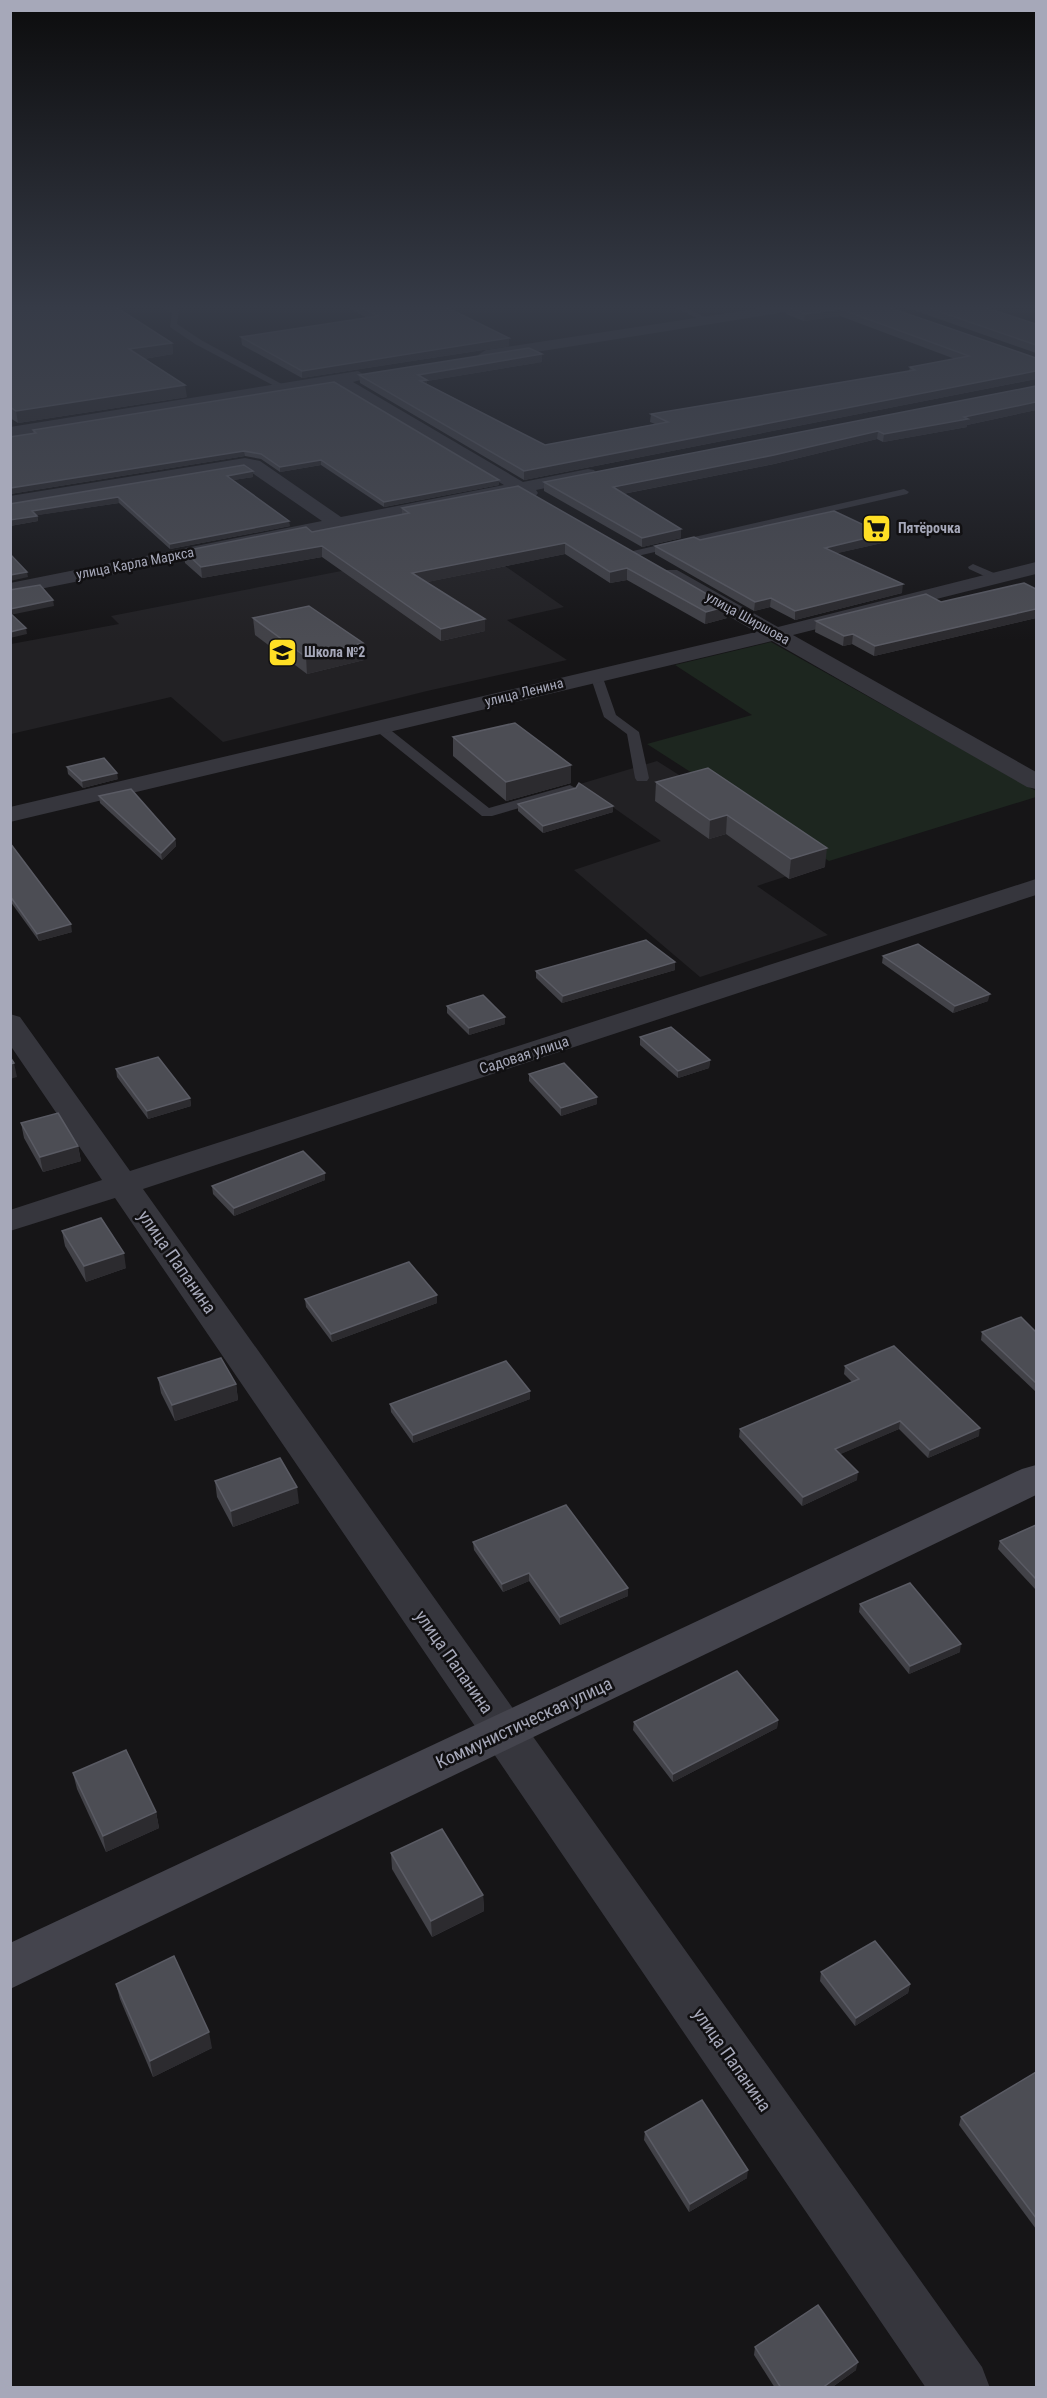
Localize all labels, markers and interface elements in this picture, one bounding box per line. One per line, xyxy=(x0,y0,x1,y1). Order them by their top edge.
supermarket icon: Пятёрочка xyxy=(861,512,893,544)
place label: Пятёрочка xyxy=(898,520,961,536)
street label: улица Карла Маркса xyxy=(75,544,195,582)
street label: улица Ширшова xyxy=(703,588,793,648)
school or university icon: Школа №2 xyxy=(267,636,299,668)
place label: Школа №2 xyxy=(304,644,365,660)
street label: улица Ленина xyxy=(483,675,565,709)
street label: Садовая улица xyxy=(477,1032,571,1078)
street label: улица Папанина xyxy=(134,1206,221,1317)
street label: улица Папанина xyxy=(411,1606,498,1717)
street label: Коммунистическая улица xyxy=(432,1672,615,1773)
street label: улица Папанина xyxy=(689,2004,776,2115)

